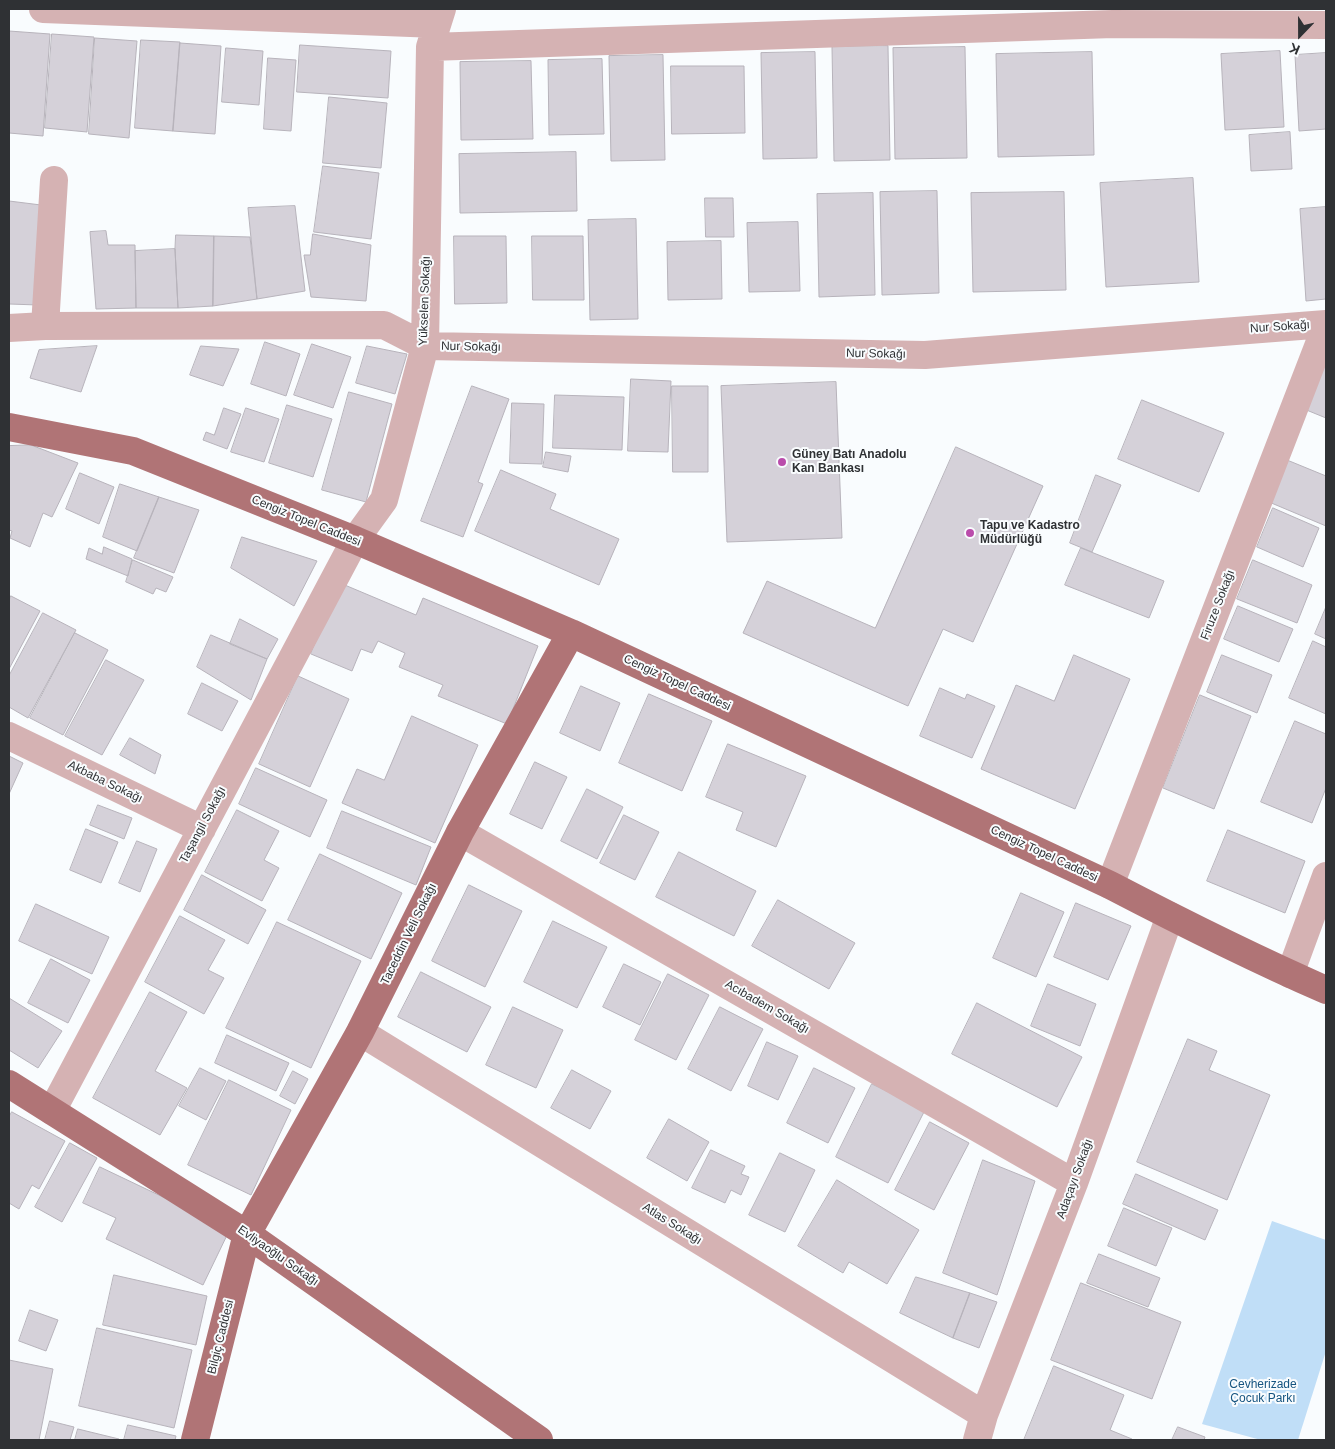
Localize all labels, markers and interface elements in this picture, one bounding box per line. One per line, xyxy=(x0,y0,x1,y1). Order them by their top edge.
north arrow xyxy=(1275,10,1325,60)
text: K xyxy=(1287,40,1302,58)
street label: Yükselen Sokağı xyxy=(416,256,434,346)
street label: Nur Sokağı xyxy=(1250,318,1310,336)
street label: Nur Sokağı xyxy=(441,339,501,355)
street label: Nur Sokağı xyxy=(846,346,906,362)
place label: Güney Batı Anadolu Kan Bankası xyxy=(792,448,907,476)
marker: Güney Batı Anadolu Kan Bankası xyxy=(776,456,788,468)
street label: Cengiz Topel Caddesi xyxy=(249,492,363,550)
place label: Tapu ve Kadastro Müdürlüğü xyxy=(980,519,1080,547)
marker: Tapu ve Kadastro Müdürlüğü xyxy=(964,527,976,539)
street label: Firuze Sokağı xyxy=(1198,568,1238,642)
street label: Cengiz Topel Caddesi xyxy=(621,652,733,714)
street label: Akbaba Sokağı xyxy=(65,758,145,806)
street label: Taşangil Sokağı xyxy=(177,784,229,866)
street label: Cengiz Topel Caddesi xyxy=(988,823,1100,885)
street label: Taceddin Veli Sokağı xyxy=(378,881,440,987)
street label: Acıbadem Sokağı xyxy=(722,977,812,1037)
street label: Adaçayı Sokağı xyxy=(1054,1137,1096,1221)
street label: Atlas Sokağı xyxy=(640,1200,704,1248)
street label: Evliyaoğlu Sokağı xyxy=(235,1223,321,1289)
street label: Bilgiç Caddesi xyxy=(205,1298,237,1376)
park label: Cevherizade Çocuk Parkı xyxy=(1229,1378,1297,1406)

